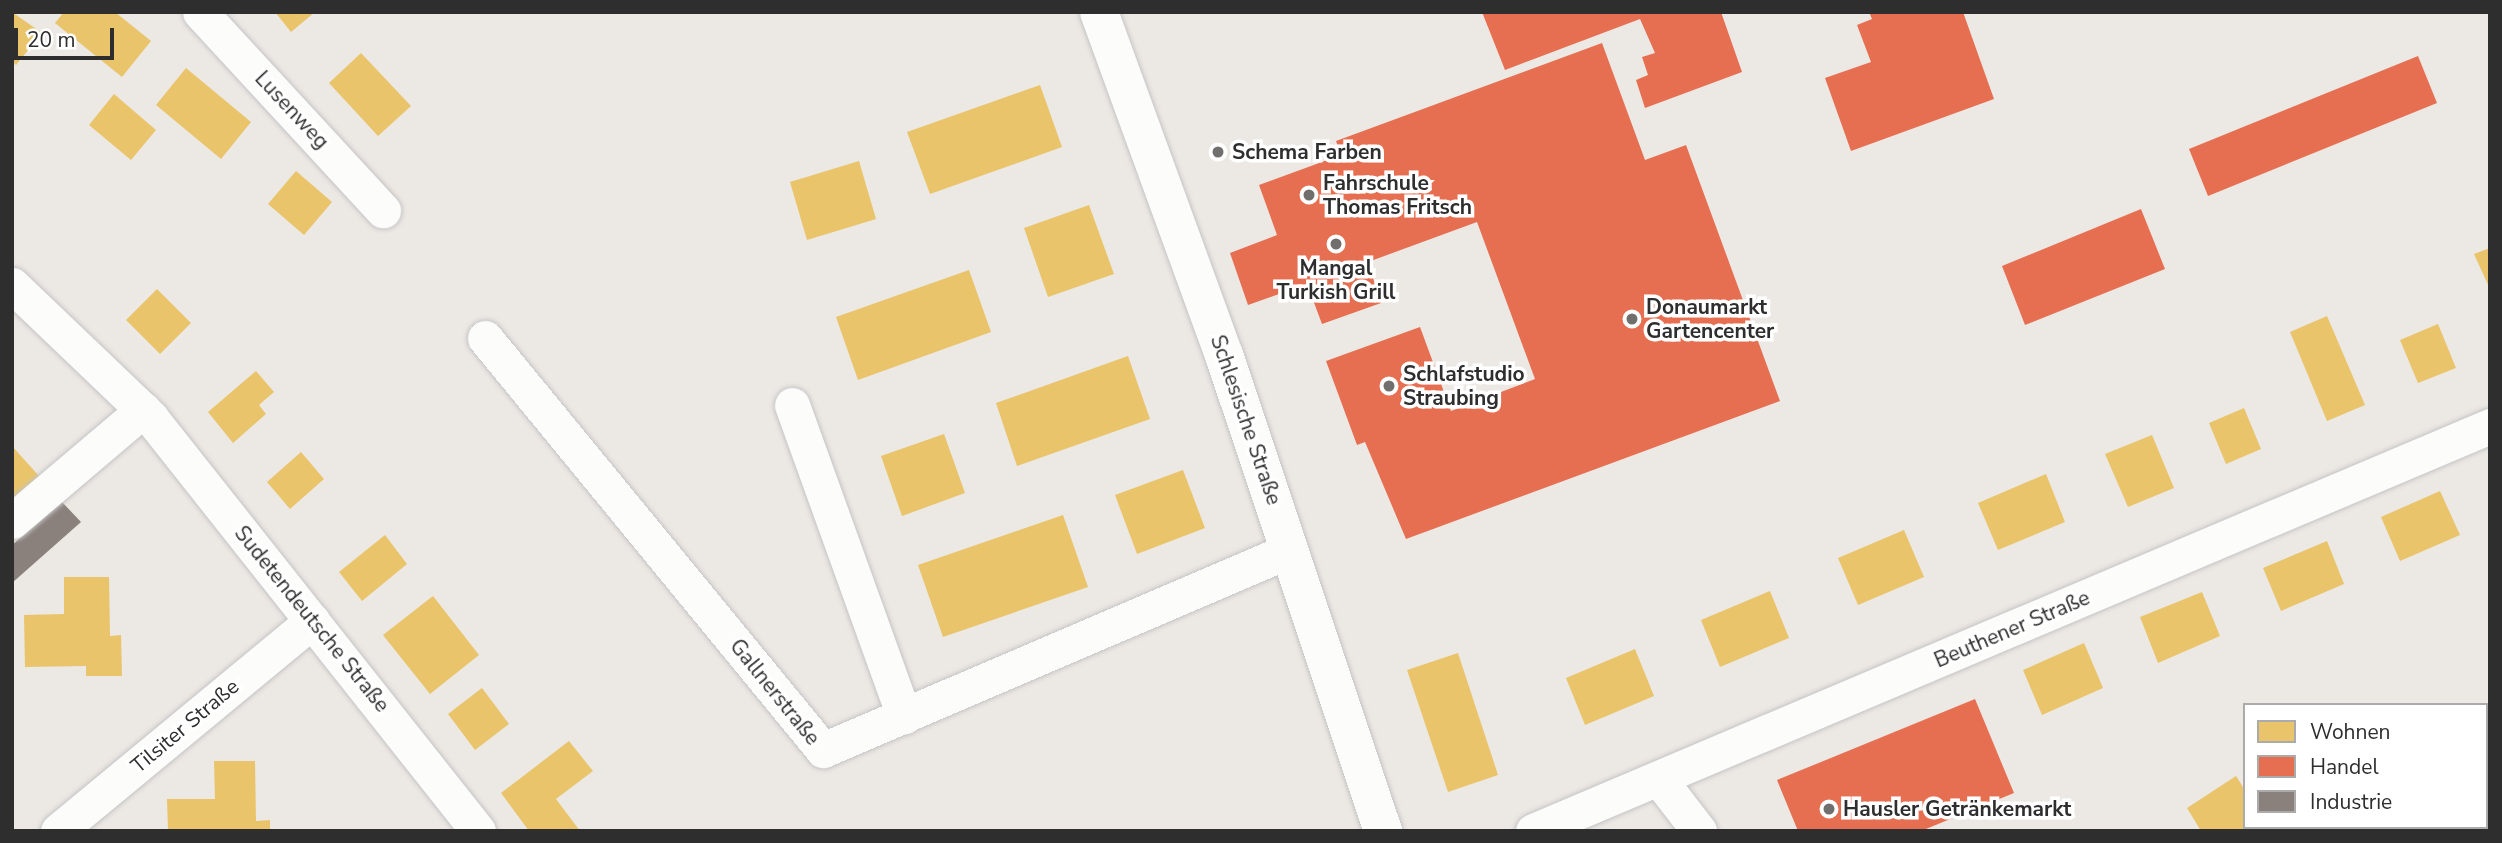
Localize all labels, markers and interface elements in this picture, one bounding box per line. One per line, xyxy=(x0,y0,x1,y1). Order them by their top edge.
scale bar xyxy=(18,14,117,58)
text: 20 m xyxy=(27,26,76,54)
street label: Lusenweg xyxy=(250,66,334,154)
place label: Schema Farben xyxy=(1232,139,1382,165)
marker: Schema Farben xyxy=(1210,144,1226,160)
place label: Fahrschule Thomas Fritsch xyxy=(1323,170,1472,220)
marker: Fahrschule Thomas Fritsch xyxy=(1301,187,1317,203)
marker: Mangal Turkish Grill xyxy=(1328,236,1344,252)
place label: Mangal Turkish Grill xyxy=(1276,255,1396,305)
place label: Donaumarkt Gartencenter xyxy=(1646,294,1774,344)
marker: Donaumarkt Gartencenter xyxy=(1624,311,1640,327)
street label: Schlesische Straße xyxy=(1205,332,1287,508)
place label: Schlafstudio Straubing xyxy=(1403,361,1525,411)
marker: Schlafstudio Straubing xyxy=(1381,378,1397,394)
street label: Sudetendeutsche Straße xyxy=(229,521,395,717)
street label: Beuthener Straße xyxy=(1930,585,2094,673)
street label: Gallnerstraße xyxy=(725,634,825,750)
street label: Tilsiter Straße xyxy=(126,674,244,778)
legend xyxy=(2243,703,2488,829)
text: Wohnen xyxy=(2310,718,2391,746)
text: Handel xyxy=(2310,753,2379,781)
text: Industrie xyxy=(2310,788,2392,816)
place label: Hausler Getränkemarkt xyxy=(1843,796,2071,822)
marker: Hausler Getränkemarkt xyxy=(1821,801,1837,817)

